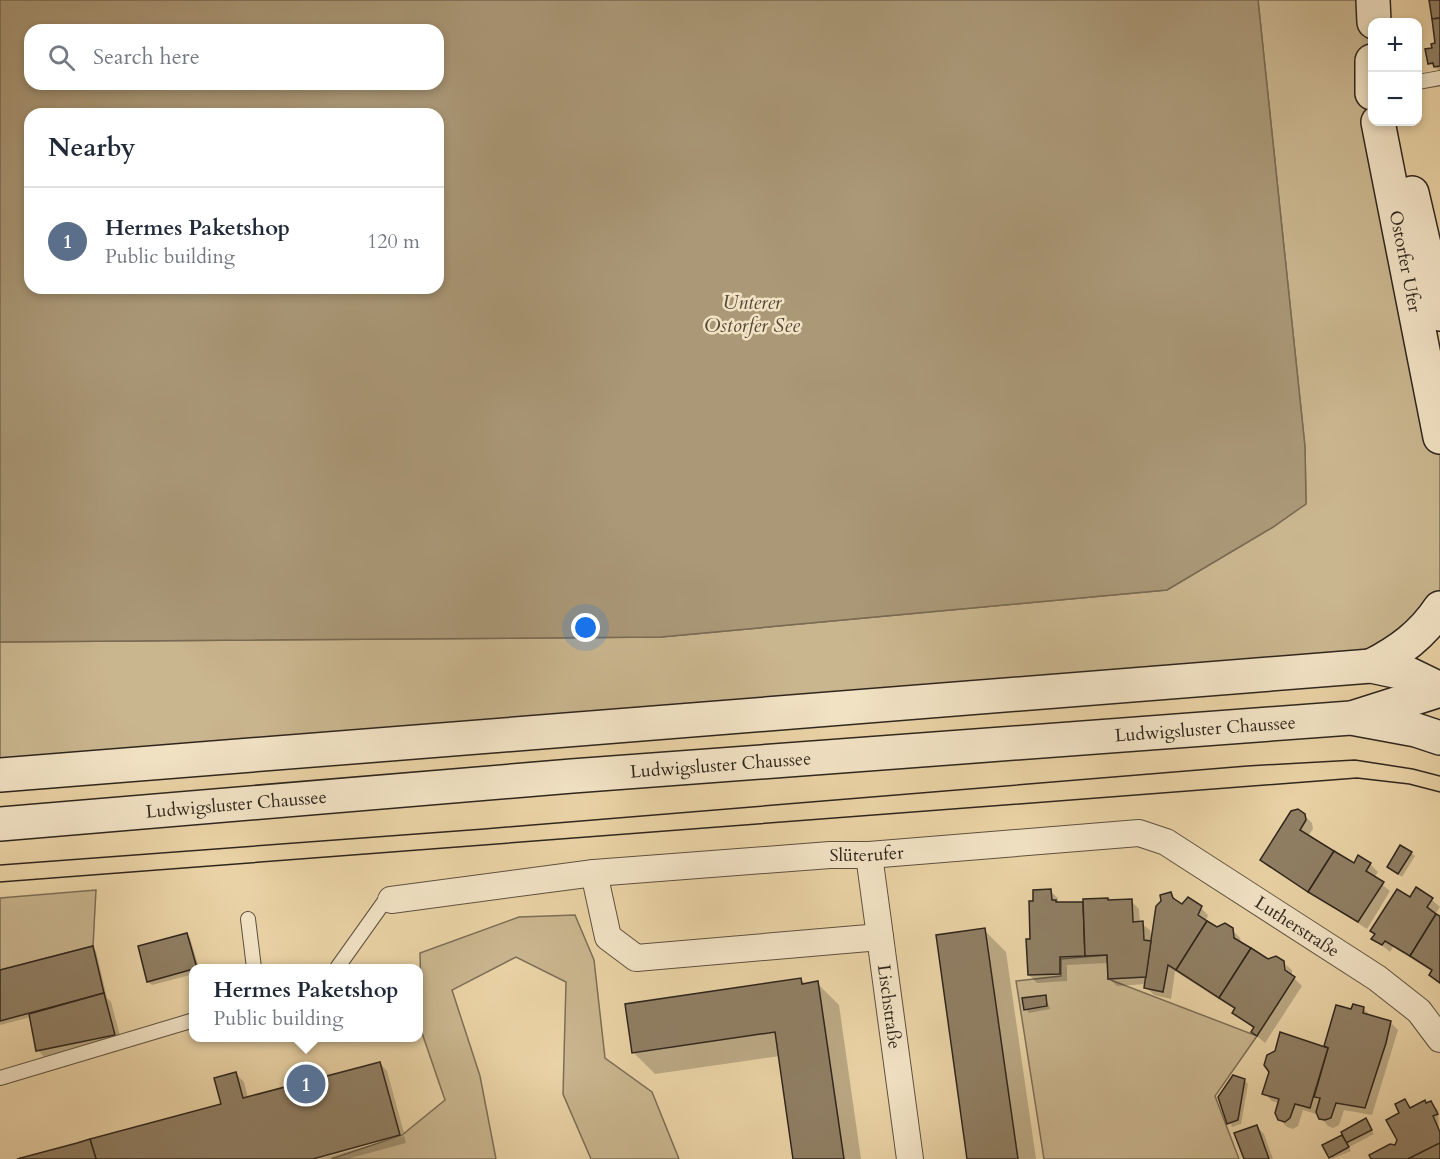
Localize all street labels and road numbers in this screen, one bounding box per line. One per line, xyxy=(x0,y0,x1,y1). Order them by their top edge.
street label: Ostorfer Ufer xyxy=(1383,208,1428,315)
street label: Ludwigsluster Chaussee xyxy=(1114,710,1297,748)
street label: Ludwigsluster Chaussee xyxy=(629,746,812,784)
street label: Ludwigsluster Chaussee xyxy=(145,784,328,824)
street label: Slüterufer xyxy=(829,840,905,868)
street label: Lutherstraße xyxy=(1250,890,1344,963)
street label: Lischstraße xyxy=(871,963,908,1050)

